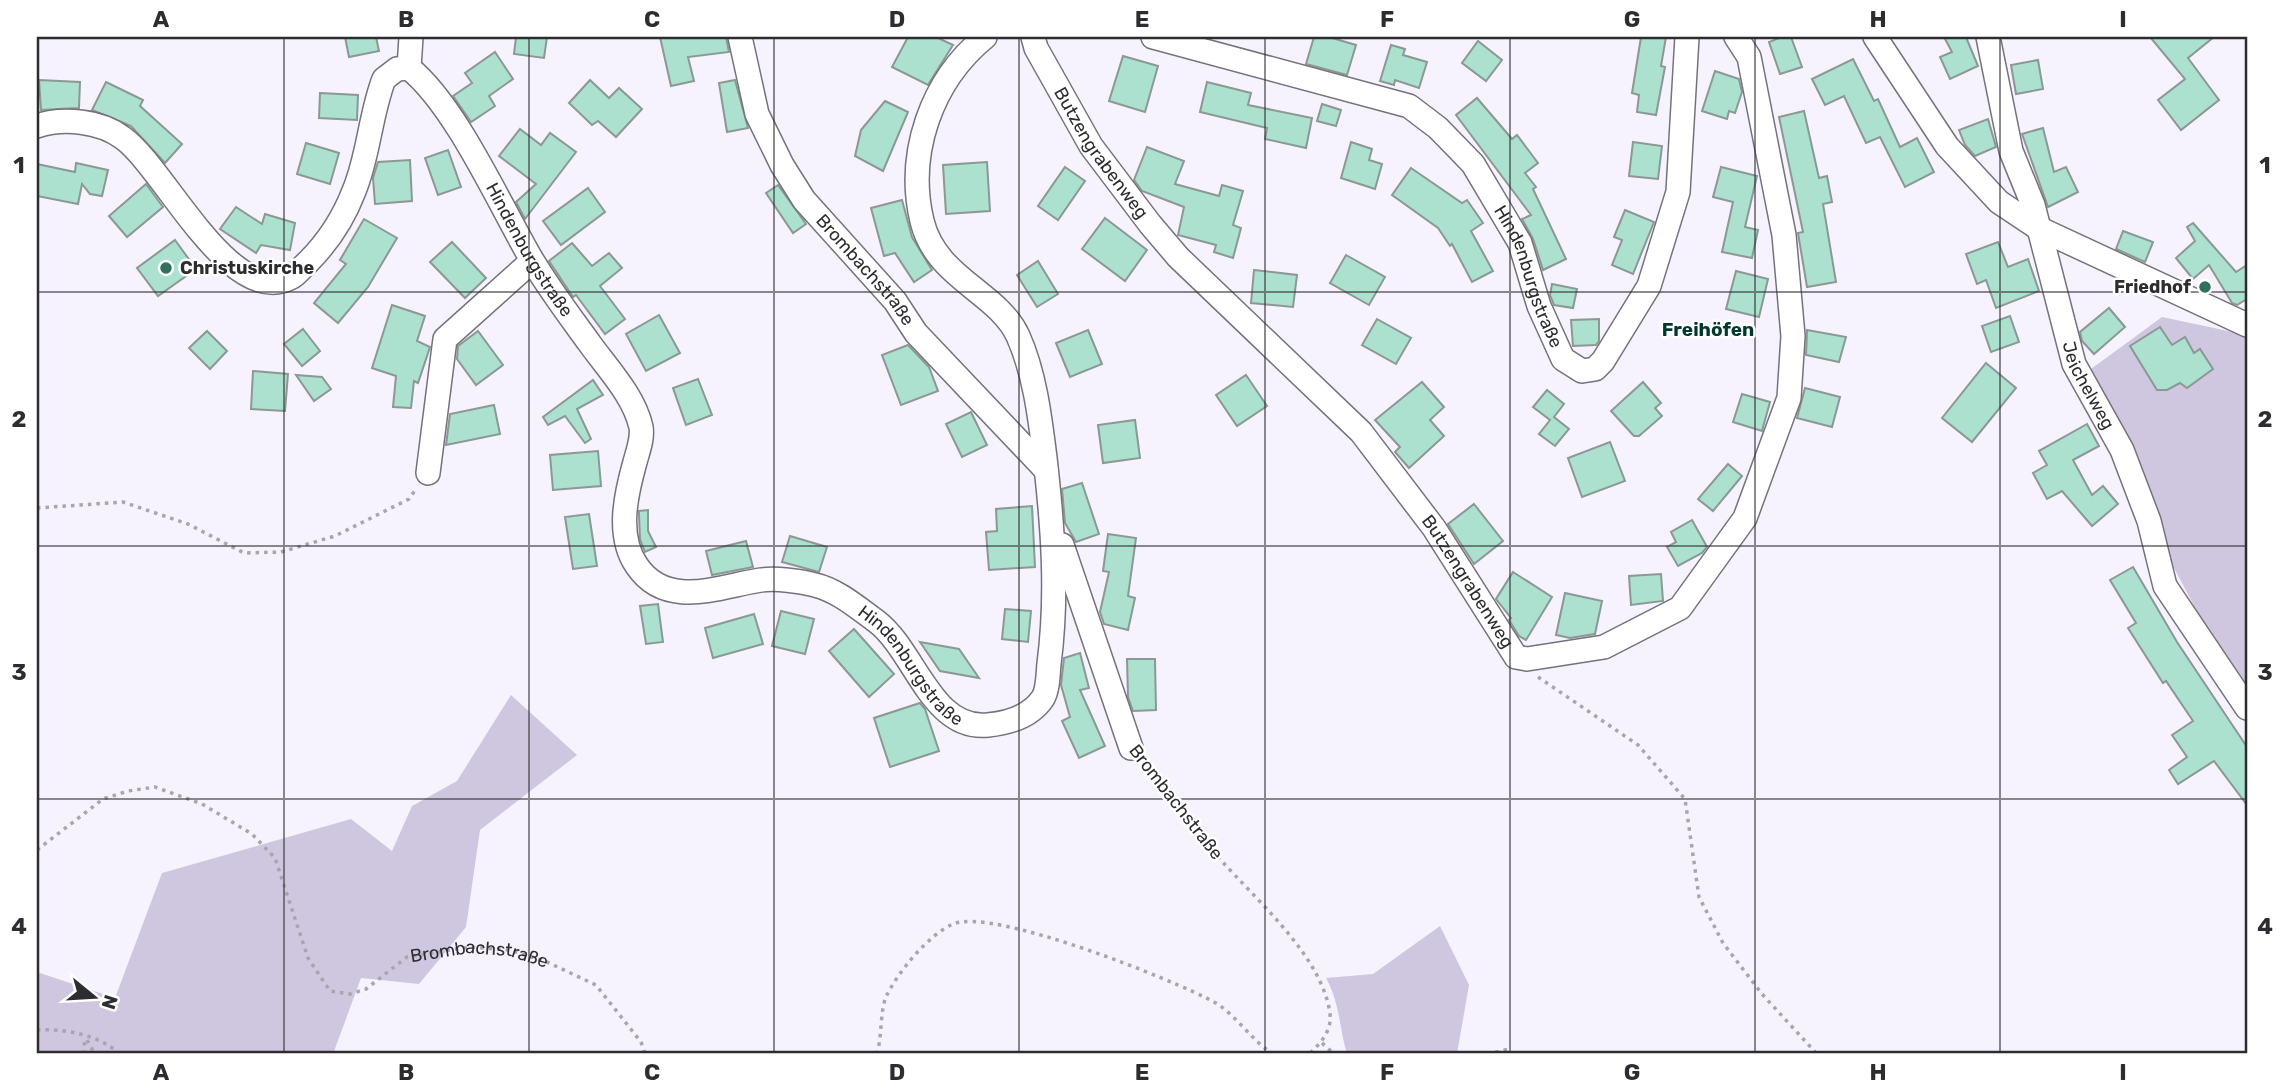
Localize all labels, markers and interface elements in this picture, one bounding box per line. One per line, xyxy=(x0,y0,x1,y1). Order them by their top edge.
text: A xyxy=(153,5,170,33)
text: B xyxy=(398,5,414,33)
text: C xyxy=(644,5,660,33)
text: D xyxy=(889,5,905,33)
text: E xyxy=(1135,5,1149,33)
text: F xyxy=(1380,5,1394,33)
text: G xyxy=(1624,5,1640,33)
text: H xyxy=(1869,5,1887,33)
text: I xyxy=(2119,5,2127,33)
street label: Butzengrabenweg xyxy=(1049,83,1153,223)
text: 1 xyxy=(13,151,25,179)
text: 1 xyxy=(2259,151,2271,179)
street label: Hindenburgstraße xyxy=(481,179,578,321)
street label: Hindenburgstraße xyxy=(1489,201,1567,351)
street label: Brombachstraße xyxy=(811,210,919,330)
place label: Christuskirche xyxy=(180,257,315,279)
marker: Christuskirche xyxy=(158,260,174,276)
place label: Friedhof xyxy=(2114,276,2191,298)
marker: Friedhof xyxy=(2197,279,2213,295)
district label: Freihöfen xyxy=(1662,318,1754,341)
street label: Jeichelweg xyxy=(2058,339,2119,433)
text: 2 xyxy=(12,405,26,433)
text: 2 xyxy=(2258,405,2272,433)
street label: Butzengrabenweg xyxy=(1417,510,1519,652)
street label: Hindenburgstraße xyxy=(854,601,967,731)
text: 3 xyxy=(11,658,27,686)
text: 3 xyxy=(2257,658,2273,686)
street label: Brombachstraße xyxy=(1124,740,1228,864)
text: 4 xyxy=(11,912,27,940)
text: 4 xyxy=(2257,912,2273,940)
street label: Brombachstraße xyxy=(409,936,551,973)
north arrow xyxy=(60,962,130,1032)
text: N xyxy=(97,992,123,1012)
text: A xyxy=(153,1058,170,1086)
text: B xyxy=(398,1058,414,1086)
text: C xyxy=(644,1058,660,1086)
text: D xyxy=(889,1058,905,1086)
text: E xyxy=(1135,1058,1149,1086)
text: F xyxy=(1380,1058,1394,1086)
text: G xyxy=(1624,1058,1640,1086)
text: H xyxy=(1869,1058,1887,1086)
text: I xyxy=(2119,1058,2127,1086)

